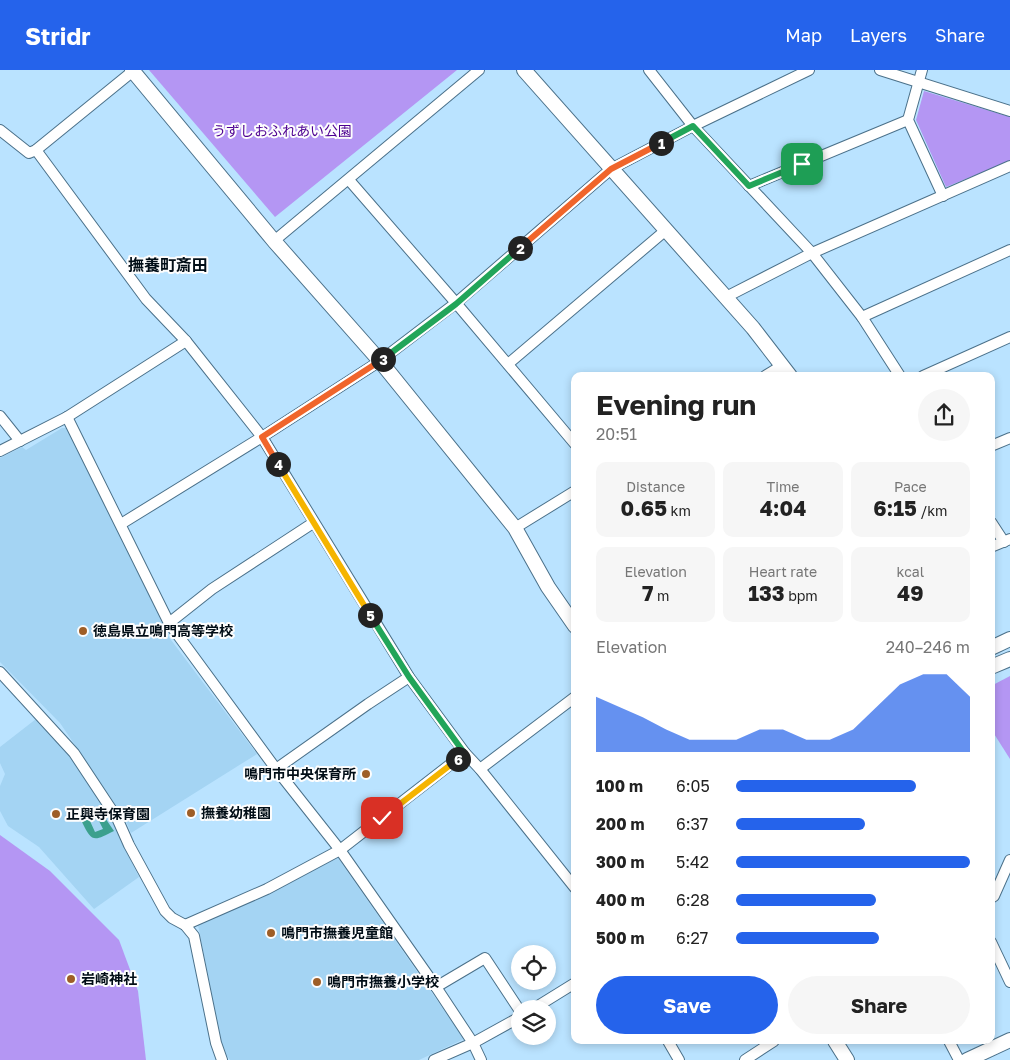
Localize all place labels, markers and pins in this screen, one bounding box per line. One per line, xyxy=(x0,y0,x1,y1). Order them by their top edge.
pin: 1 xyxy=(648,130,674,156)
pin xyxy=(781,143,823,185)
pin: 2 xyxy=(508,236,532,260)
pin: 3 xyxy=(370,346,396,372)
pin: 4 xyxy=(266,452,290,476)
pin: 5 xyxy=(358,602,382,628)
place label: 徳島県立鳴門高等学校 xyxy=(93,622,233,639)
marker: 徳島県立鳴門高等学校 xyxy=(77,625,89,637)
pin: 6 xyxy=(446,746,470,772)
place label: 鳴門市中央保育所 xyxy=(244,765,356,782)
marker: 鳴門市中央保育所 xyxy=(360,768,372,780)
pin xyxy=(361,797,403,839)
place label: 撫養幼稚園 xyxy=(201,804,271,821)
place label: 正興寺保育園 xyxy=(66,805,150,822)
marker: 撫養幼稚園 xyxy=(185,807,197,819)
marker: 正興寺保育園 xyxy=(50,808,62,820)
place label: 鳴門市撫養児童館 xyxy=(281,924,393,941)
marker: 鳴門市撫養児童館 xyxy=(265,927,277,939)
place label: 岩崎神社 xyxy=(81,970,137,987)
marker: 岩崎神社 xyxy=(65,973,77,985)
place label: 鳴門市撫養小学校 xyxy=(327,973,439,990)
marker: 鳴門市撫養小学校 xyxy=(311,976,323,988)

